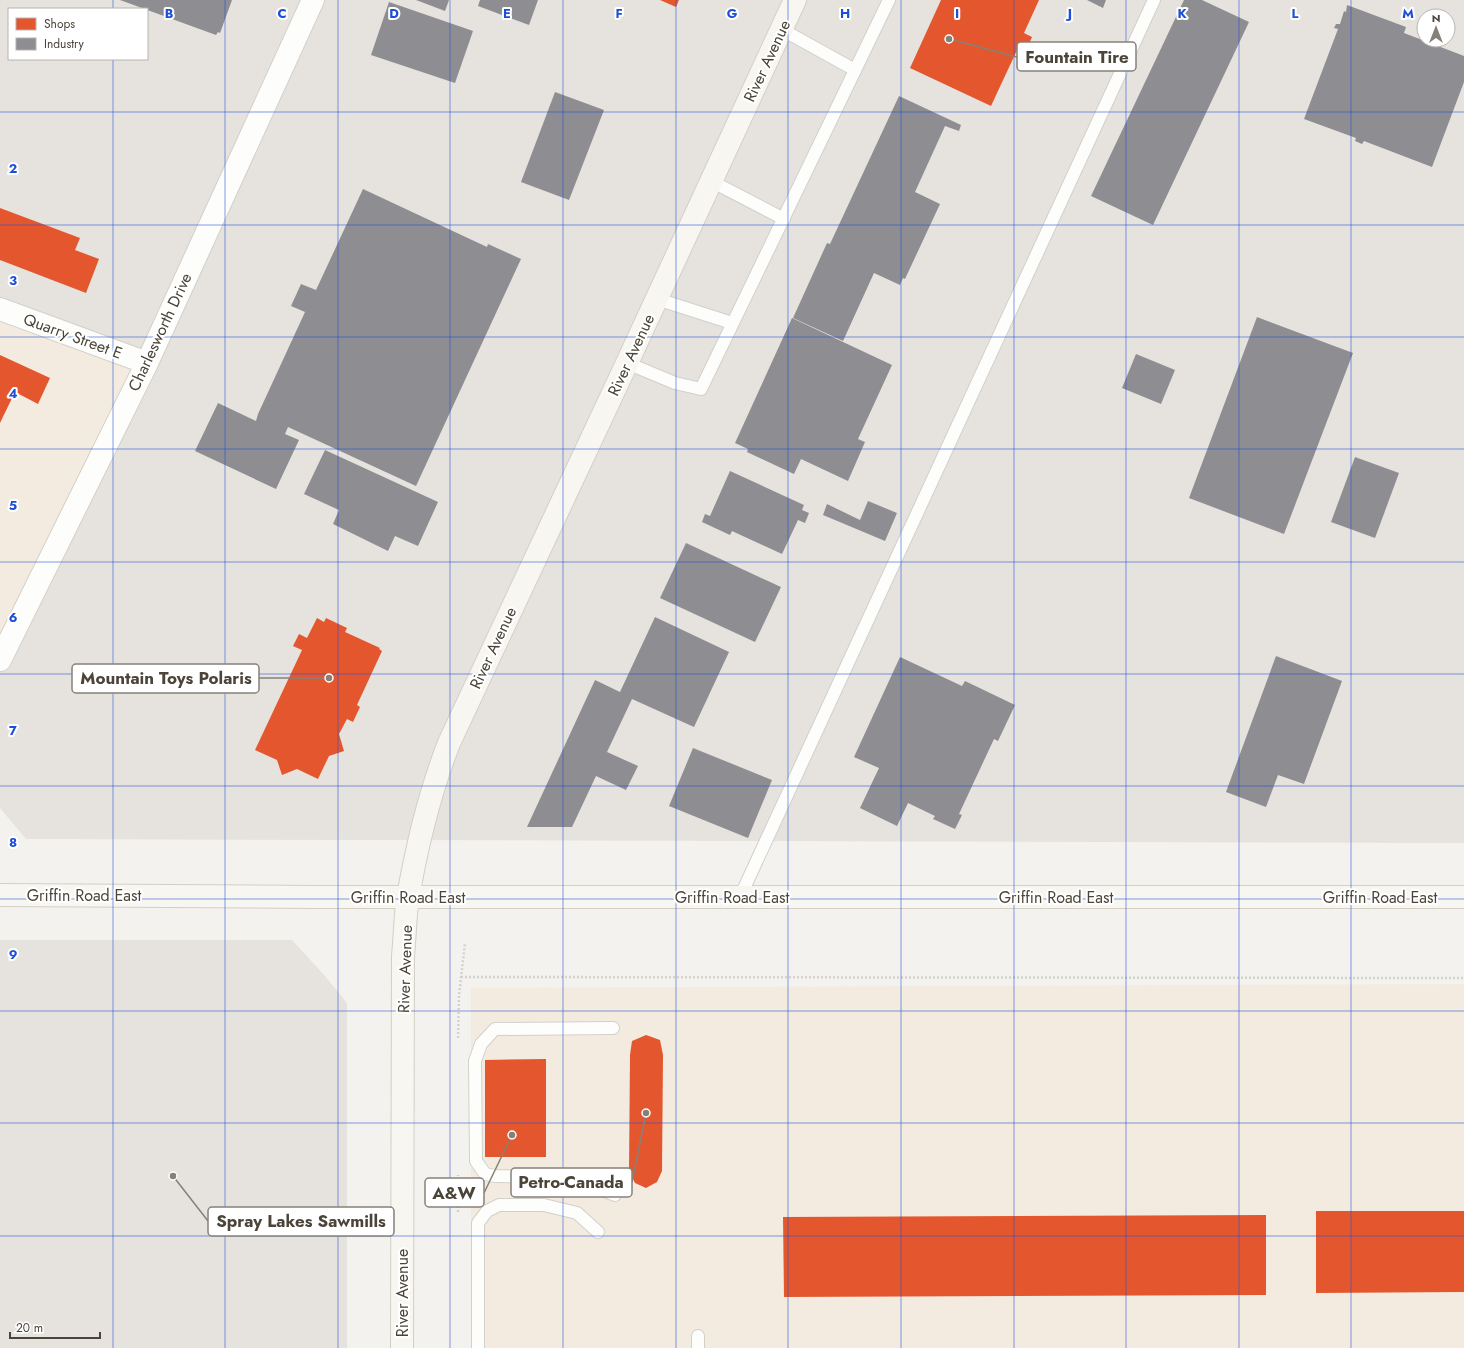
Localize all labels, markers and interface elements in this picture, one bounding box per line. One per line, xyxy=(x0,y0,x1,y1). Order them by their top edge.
text: B xyxy=(165,4,174,23)
text: C xyxy=(277,4,287,23)
text: D xyxy=(389,4,399,23)
text: E xyxy=(503,4,511,23)
text: F xyxy=(615,4,623,23)
text: G xyxy=(727,4,738,23)
text: H xyxy=(840,4,850,23)
text: I xyxy=(955,4,959,23)
text: J xyxy=(1065,4,1072,23)
text: K xyxy=(1177,4,1187,23)
text: L xyxy=(1292,4,1299,23)
text: M xyxy=(1402,4,1414,23)
legend xyxy=(8,8,148,60)
north arrow xyxy=(1416,8,1456,48)
text: N xyxy=(1432,10,1440,26)
text: Shops xyxy=(44,15,75,33)
street label: River Avenue xyxy=(738,16,796,106)
text: Industry xyxy=(44,35,85,53)
callout: Fountain Tire xyxy=(1017,42,1136,71)
text: Fountain Tire xyxy=(1025,45,1129,69)
text: 2 xyxy=(9,159,17,178)
street label: Charlesworth Drive xyxy=(122,269,198,395)
text: 3 xyxy=(9,271,17,290)
street label: Quarry Street E xyxy=(20,307,126,365)
street label: River Avenue xyxy=(602,310,660,400)
text: 4 xyxy=(8,384,18,403)
text: 5 xyxy=(9,496,17,515)
street label: River Avenue xyxy=(464,603,522,693)
text: 6 xyxy=(9,608,18,627)
callout: Mountain Toys Polaris xyxy=(72,664,259,693)
text: Mountain Toys Polaris xyxy=(80,666,252,690)
text: 7 xyxy=(9,721,17,740)
text: 8 xyxy=(9,833,17,852)
street label: Griffin Road East xyxy=(27,884,141,907)
street label: Griffin Road East xyxy=(351,886,465,909)
street label: Griffin Road East xyxy=(675,886,789,909)
street label: Griffin Road East xyxy=(999,886,1113,909)
street label: Griffin Road East xyxy=(1323,886,1437,909)
street label: River Avenue xyxy=(392,924,418,1014)
text: 9 xyxy=(9,945,18,964)
callout: Petro-Canada xyxy=(511,1168,632,1197)
text: Petro-Canada xyxy=(518,1170,624,1194)
callout: A&W xyxy=(425,1178,484,1207)
text: A&W xyxy=(431,1181,477,1205)
callout: Spray Lakes Sawmills xyxy=(208,1207,394,1236)
text: Spray Lakes Sawmills xyxy=(216,1209,386,1233)
street label: River Avenue xyxy=(391,1249,414,1337)
scale bar xyxy=(10,1314,100,1340)
text: 20 m xyxy=(16,1319,43,1337)

